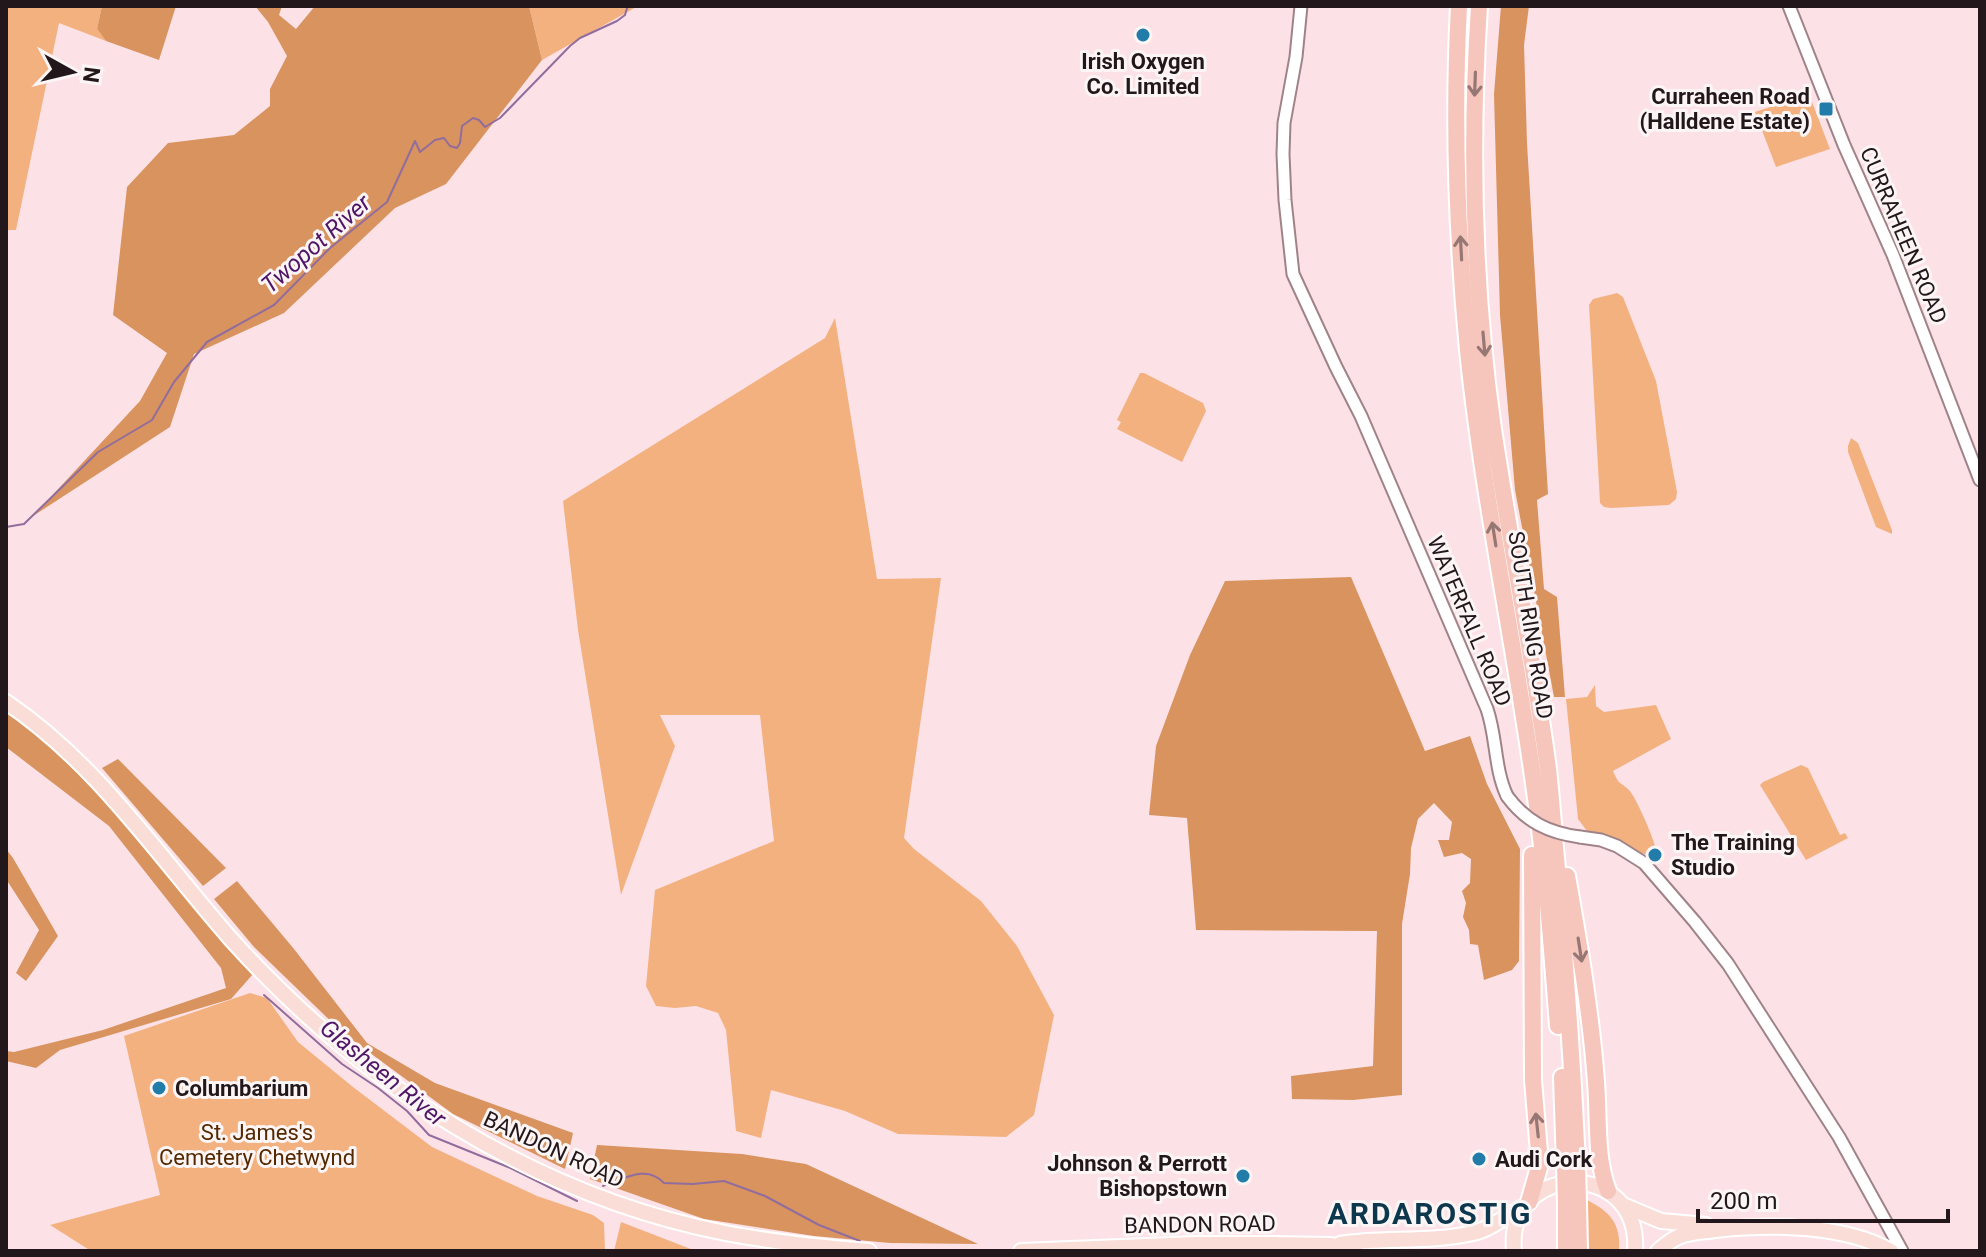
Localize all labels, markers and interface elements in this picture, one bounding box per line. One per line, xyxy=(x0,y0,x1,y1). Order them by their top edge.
marker: Irish Oxygen Co. Limited xyxy=(1134,26,1152,44)
north arrow xyxy=(32,32,112,112)
place label: Irish Oxygen Co. Limited xyxy=(1081,49,1205,99)
text: N xyxy=(78,65,105,84)
one-way arrow xyxy=(1468,70,1483,97)
place label: Curraheen Road (Halldene Estate) xyxy=(1639,84,1810,134)
marker: Curraheen Road (Halldene Estate) xyxy=(1817,100,1835,118)
street label: CURRAHEEN ROAD xyxy=(1855,143,1952,327)
water label: Twopot River xyxy=(256,188,377,299)
one-way arrow xyxy=(1453,235,1468,262)
one-way arrow xyxy=(1477,330,1492,357)
one-way arrow xyxy=(1485,522,1500,547)
street label: SOUTH RING ROAD xyxy=(1503,529,1558,721)
street label: WATERFALL ROAD xyxy=(1422,532,1517,710)
place label: The Training Studio xyxy=(1671,830,1795,880)
marker: The Training Studio xyxy=(1646,846,1664,864)
one-way arrow xyxy=(1573,936,1588,962)
water label: Glasheen River xyxy=(314,1014,452,1133)
place label: Columbarium xyxy=(175,1076,308,1101)
marker: Columbarium xyxy=(150,1079,168,1097)
street label: BANDON ROAD xyxy=(480,1106,628,1193)
one-way arrow xyxy=(1530,1113,1545,1139)
park label: St. James's Cemetery Chetwynd xyxy=(159,1120,355,1170)
place label: Audi Cork xyxy=(1495,1147,1593,1172)
marker: Audi Cork xyxy=(1470,1150,1488,1168)
place label: Johnson & Perrott Bishopstown xyxy=(1047,1151,1228,1201)
marker: Johnson & Perrott Bishopstown xyxy=(1234,1167,1252,1185)
scale bar xyxy=(1698,1173,1948,1223)
text: 200 m xyxy=(1710,1187,1777,1215)
district label: ARDAROSTIG xyxy=(1328,1196,1532,1231)
street label: BANDON ROAD xyxy=(1124,1211,1276,1238)

